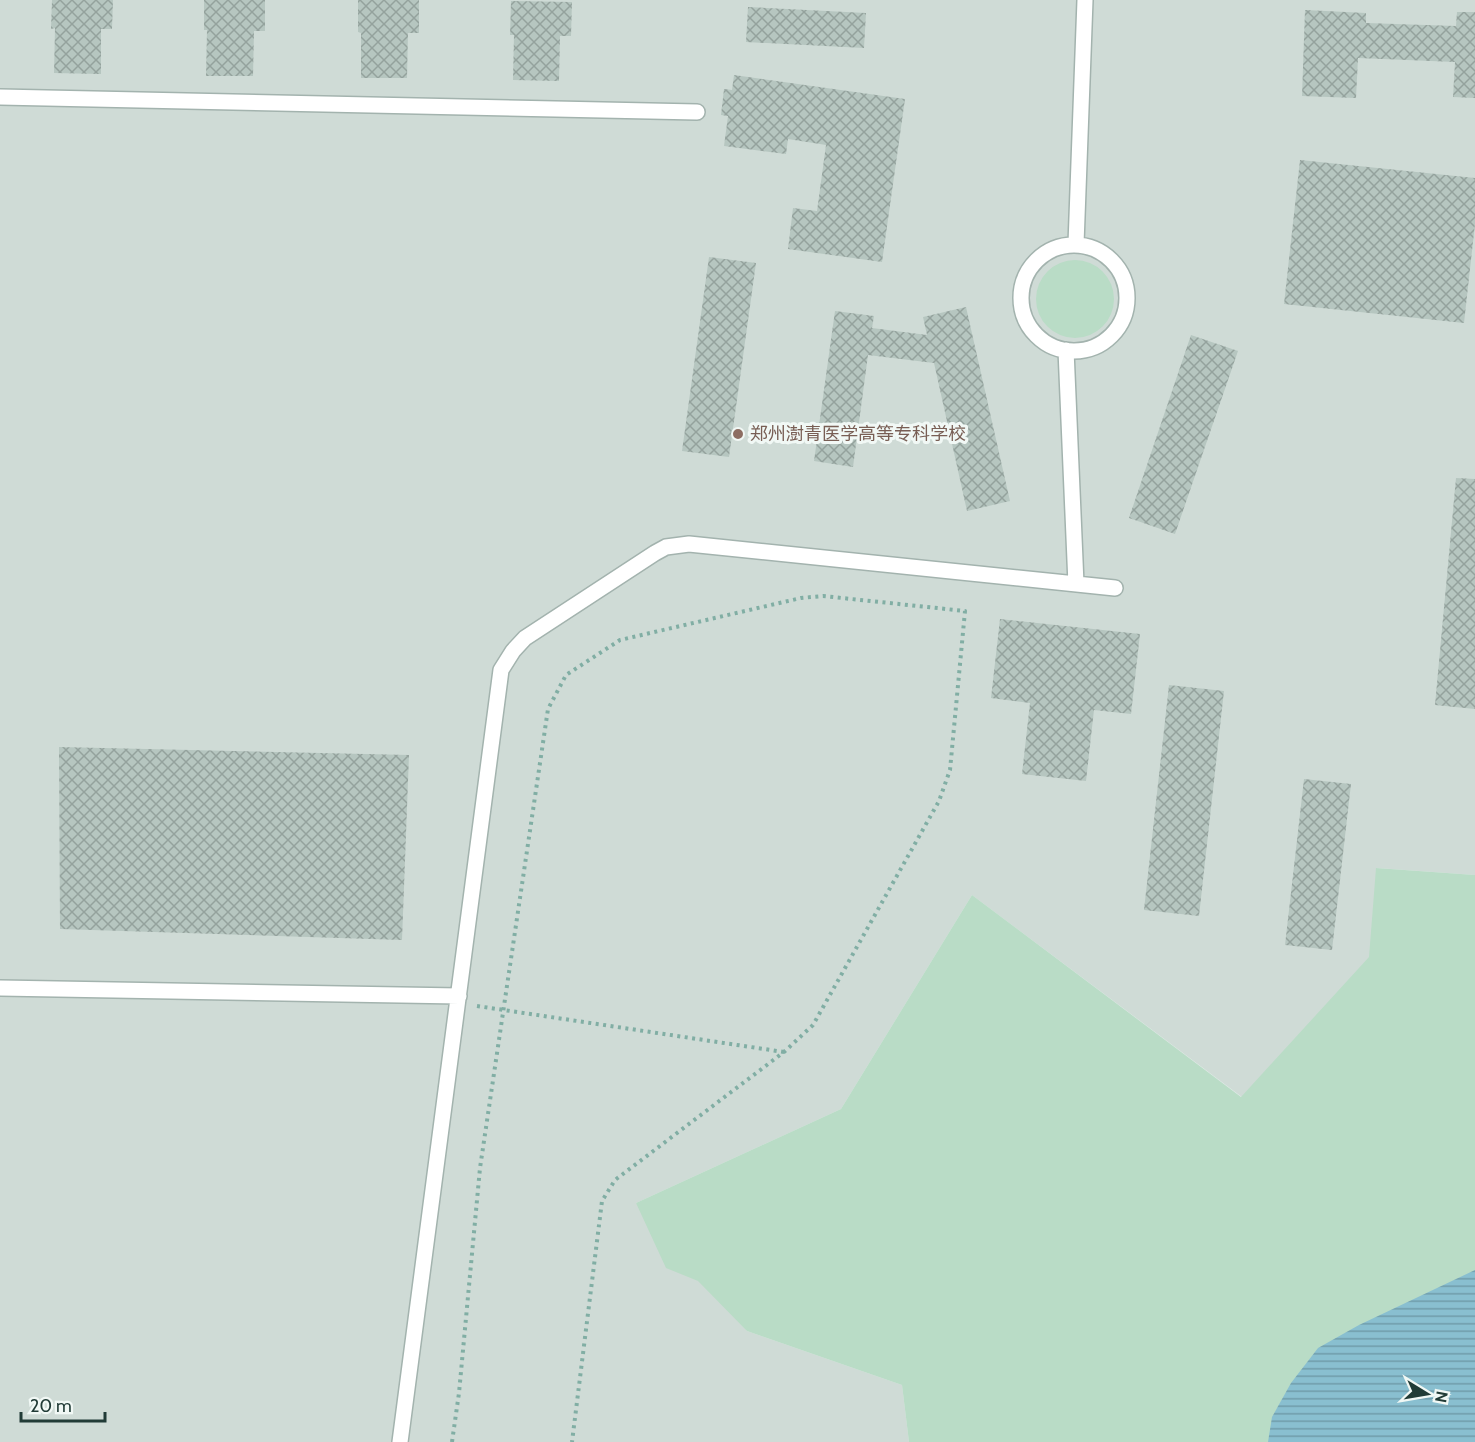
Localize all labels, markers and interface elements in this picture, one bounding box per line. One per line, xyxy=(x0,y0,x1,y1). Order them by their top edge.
place label: 郑州澍青医学高等专科学校 xyxy=(750,423,966,445)
marker: 郑州澍青医学高等专科学校 xyxy=(731,427,745,441)
north arrow xyxy=(1397,1364,1457,1424)
scale bar xyxy=(21,1385,105,1423)
text: N xyxy=(1431,1389,1452,1404)
text: 20 m xyxy=(30,1395,72,1417)

